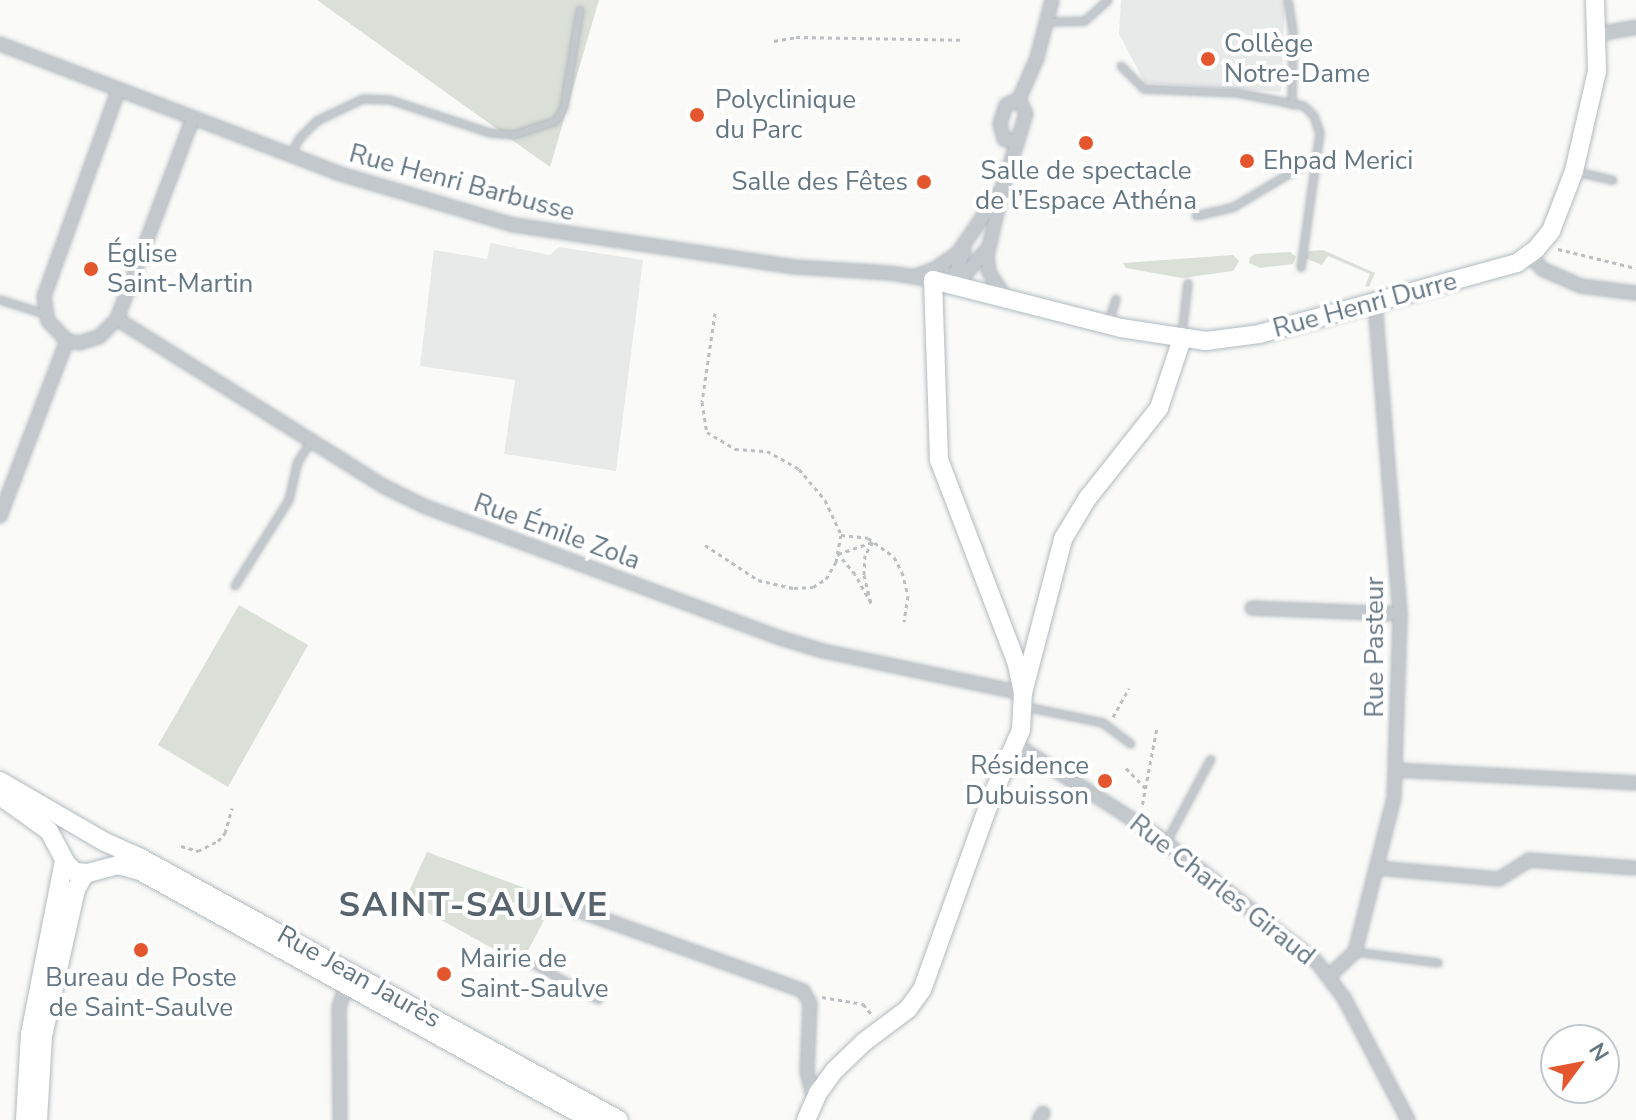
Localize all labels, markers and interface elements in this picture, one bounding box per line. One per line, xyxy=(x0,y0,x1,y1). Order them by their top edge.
place label: Collège Notre-Dame xyxy=(1224,28,1370,90)
marker: Collège Notre-Dame xyxy=(1199,50,1217,68)
place label: Polyclinique du Parc xyxy=(715,84,856,146)
marker: Polyclinique du Parc xyxy=(686,104,708,126)
marker: Salle de spectacle de l’Espace Athéna xyxy=(1077,134,1095,152)
street label: Rue Henri Barbusse xyxy=(346,138,578,228)
place label: Ehpad Merici xyxy=(1263,145,1413,177)
marker: Ehpad Merici xyxy=(1238,152,1256,170)
place label: Salle de spectacle de l’Espace Athéna xyxy=(975,155,1197,216)
place label: Salle des Fêtes xyxy=(731,166,908,198)
marker: Salle des Fêtes xyxy=(915,173,933,191)
place label: Église Saint-Martin xyxy=(107,238,253,300)
marker: Église Saint-Martin xyxy=(82,260,100,278)
street label: Rue Henri Durre xyxy=(1270,265,1460,345)
street label: Rue Émile Zola xyxy=(469,487,645,577)
street label: Rue Pasteur xyxy=(1359,576,1391,718)
place label: Résidence Dubuisson xyxy=(965,750,1089,812)
marker: Résidence Dubuisson xyxy=(1096,772,1114,790)
street label: Rue Charles Giraud xyxy=(1123,808,1321,972)
district label: SAINT-SAULVE xyxy=(339,886,609,926)
street label: Rue Jean Jaurès xyxy=(272,919,446,1035)
marker: Bureau de Poste de Saint-Saulve xyxy=(132,941,150,959)
place label: Mairie de Saint-Saulve xyxy=(460,943,609,1004)
place label: Bureau de Poste de Saint-Saulve xyxy=(45,962,237,1024)
marker: Mairie de Saint-Saulve xyxy=(435,965,453,983)
north arrow xyxy=(1540,1024,1620,1104)
text: N xyxy=(1582,1037,1616,1067)

